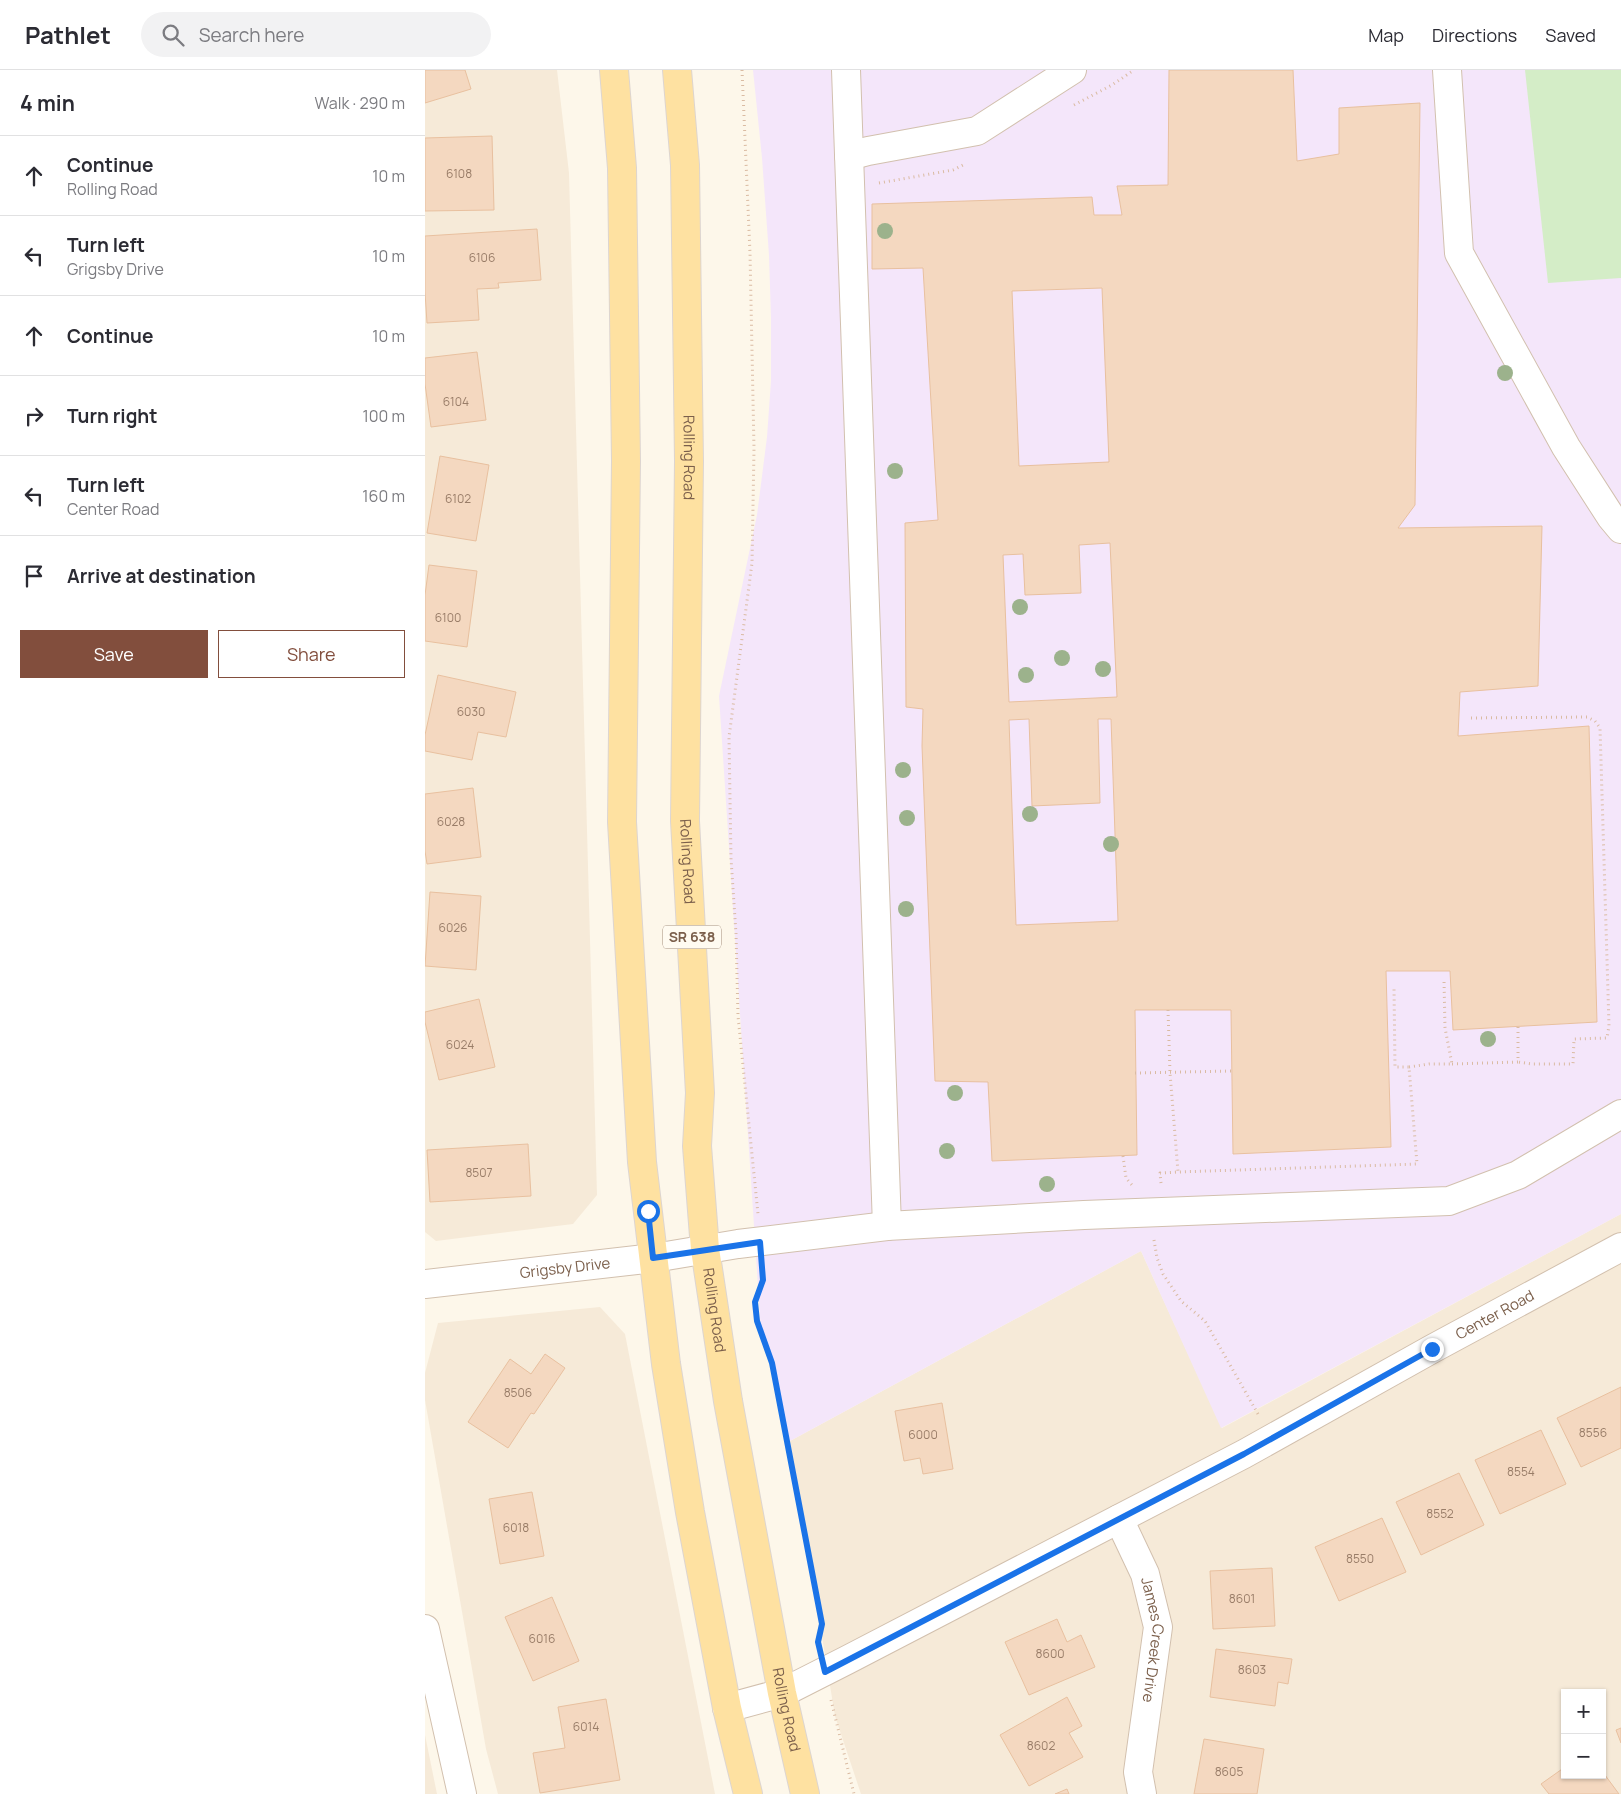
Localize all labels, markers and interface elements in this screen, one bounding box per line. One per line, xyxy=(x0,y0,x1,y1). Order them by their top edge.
search box xyxy=(141,12,491,57)
text: Pathlet xyxy=(25,18,111,51)
icon: search xyxy=(159,21,187,49)
text: Search here xyxy=(199,22,304,48)
text: Map xyxy=(1368,23,1404,47)
text: Directions xyxy=(1432,23,1517,47)
text: Saved xyxy=(1545,23,1596,47)
text: 4 min xyxy=(20,89,75,117)
text: Walk · 290 m xyxy=(315,92,405,114)
text: Continue xyxy=(67,152,153,178)
icon: ahead xyxy=(20,162,48,190)
text: 10 m xyxy=(372,165,405,187)
house number: 6108 xyxy=(446,165,472,182)
text: Rolling Road xyxy=(67,178,158,200)
text: Turn left xyxy=(67,232,145,258)
icon: left xyxy=(20,242,48,270)
text: 10 m xyxy=(372,245,405,267)
house number: 6106 xyxy=(469,249,495,266)
text: Grigsby Drive xyxy=(67,258,164,280)
icon: ahead xyxy=(20,322,48,350)
text: Continue xyxy=(67,323,153,349)
text: 10 m xyxy=(372,325,405,347)
house number: 6104 xyxy=(443,393,469,410)
icon: right xyxy=(20,402,48,430)
text: Turn right xyxy=(67,403,157,429)
text: 100 m xyxy=(362,405,405,427)
street label: Rolling Road xyxy=(678,415,700,500)
text: Turn left xyxy=(67,472,145,498)
icon: left xyxy=(20,482,48,510)
text: 160 m xyxy=(362,485,405,507)
house number: 6102 xyxy=(445,490,471,507)
text: Center Road xyxy=(67,498,159,520)
icon: arrive xyxy=(20,562,48,590)
text: Arrive at destination xyxy=(67,563,256,589)
house number: 6100 xyxy=(435,609,461,626)
button: Save xyxy=(20,630,208,678)
button: Share xyxy=(218,630,405,678)
house number: 6030 xyxy=(457,703,485,720)
house number: 6028 xyxy=(437,813,465,830)
street label: Rolling Road xyxy=(675,818,701,905)
house number: 6026 xyxy=(438,919,468,936)
road number: SR 638 xyxy=(663,926,721,949)
house number: 6024 xyxy=(446,1036,474,1053)
house number: 8507 xyxy=(465,1164,493,1181)
route start xyxy=(637,1200,660,1223)
street label: Grigsby Drive xyxy=(519,1252,612,1283)
street label: Rolling Road xyxy=(698,1266,732,1354)
street label: Center Road xyxy=(1452,1285,1538,1344)
route end xyxy=(1421,1338,1444,1361)
house number: 8506 xyxy=(504,1384,532,1401)
house number: 8556 xyxy=(1579,1424,1607,1441)
house number: 6000 xyxy=(908,1426,938,1443)
house number: 8554 xyxy=(1507,1463,1535,1480)
house number: 8552 xyxy=(1426,1505,1454,1522)
house number: 6018 xyxy=(503,1519,529,1536)
house number: 8550 xyxy=(1346,1550,1374,1567)
street label: James Creek Drive xyxy=(1136,1575,1169,1704)
house number: 8601 xyxy=(1229,1590,1255,1607)
house number: 6016 xyxy=(529,1630,555,1647)
house number: 8600 xyxy=(1035,1645,1065,1662)
house number: 8603 xyxy=(1238,1661,1266,1678)
street label: Rolling Road xyxy=(768,1666,806,1753)
map controls xyxy=(1561,1689,1606,1779)
button: + xyxy=(1561,1689,1606,1734)
house number: 6014 xyxy=(573,1718,599,1735)
button: − xyxy=(1561,1734,1606,1779)
house number: 8602 xyxy=(1027,1737,1055,1754)
house number: 8605 xyxy=(1215,1763,1243,1780)

